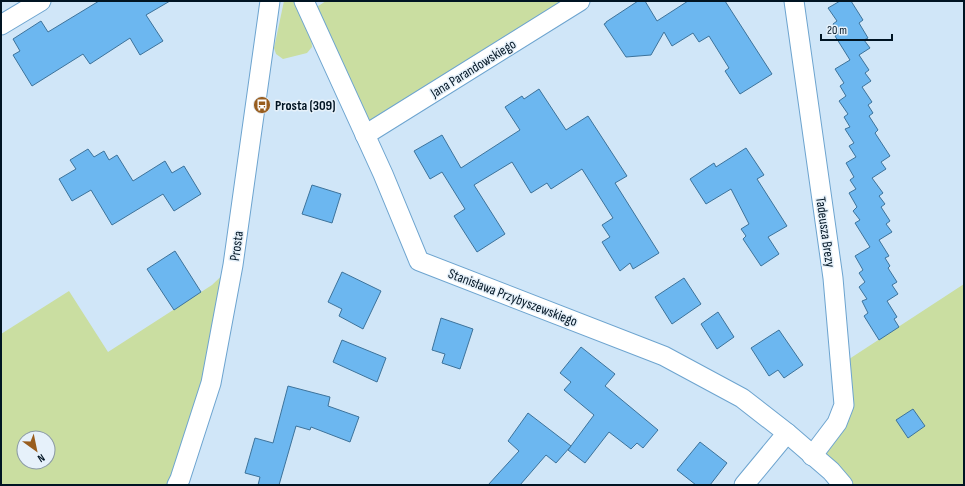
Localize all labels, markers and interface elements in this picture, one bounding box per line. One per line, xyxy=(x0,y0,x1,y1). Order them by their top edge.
scale bar xyxy=(821,16,892,42)
text: 20 m xyxy=(827,23,847,38)
street label: Jana Parandowskiego xyxy=(427,35,519,102)
bus stop icon: Prosta (309) xyxy=(252,95,272,115)
place label: Prosta (309) xyxy=(275,97,336,114)
street label: Tadeusza Brezy xyxy=(812,196,839,269)
street label: Prosta xyxy=(226,230,247,262)
street label: Stanisława Przybyszewskiego xyxy=(446,265,580,330)
north arrow xyxy=(16,430,56,470)
text: N xyxy=(35,451,47,465)

